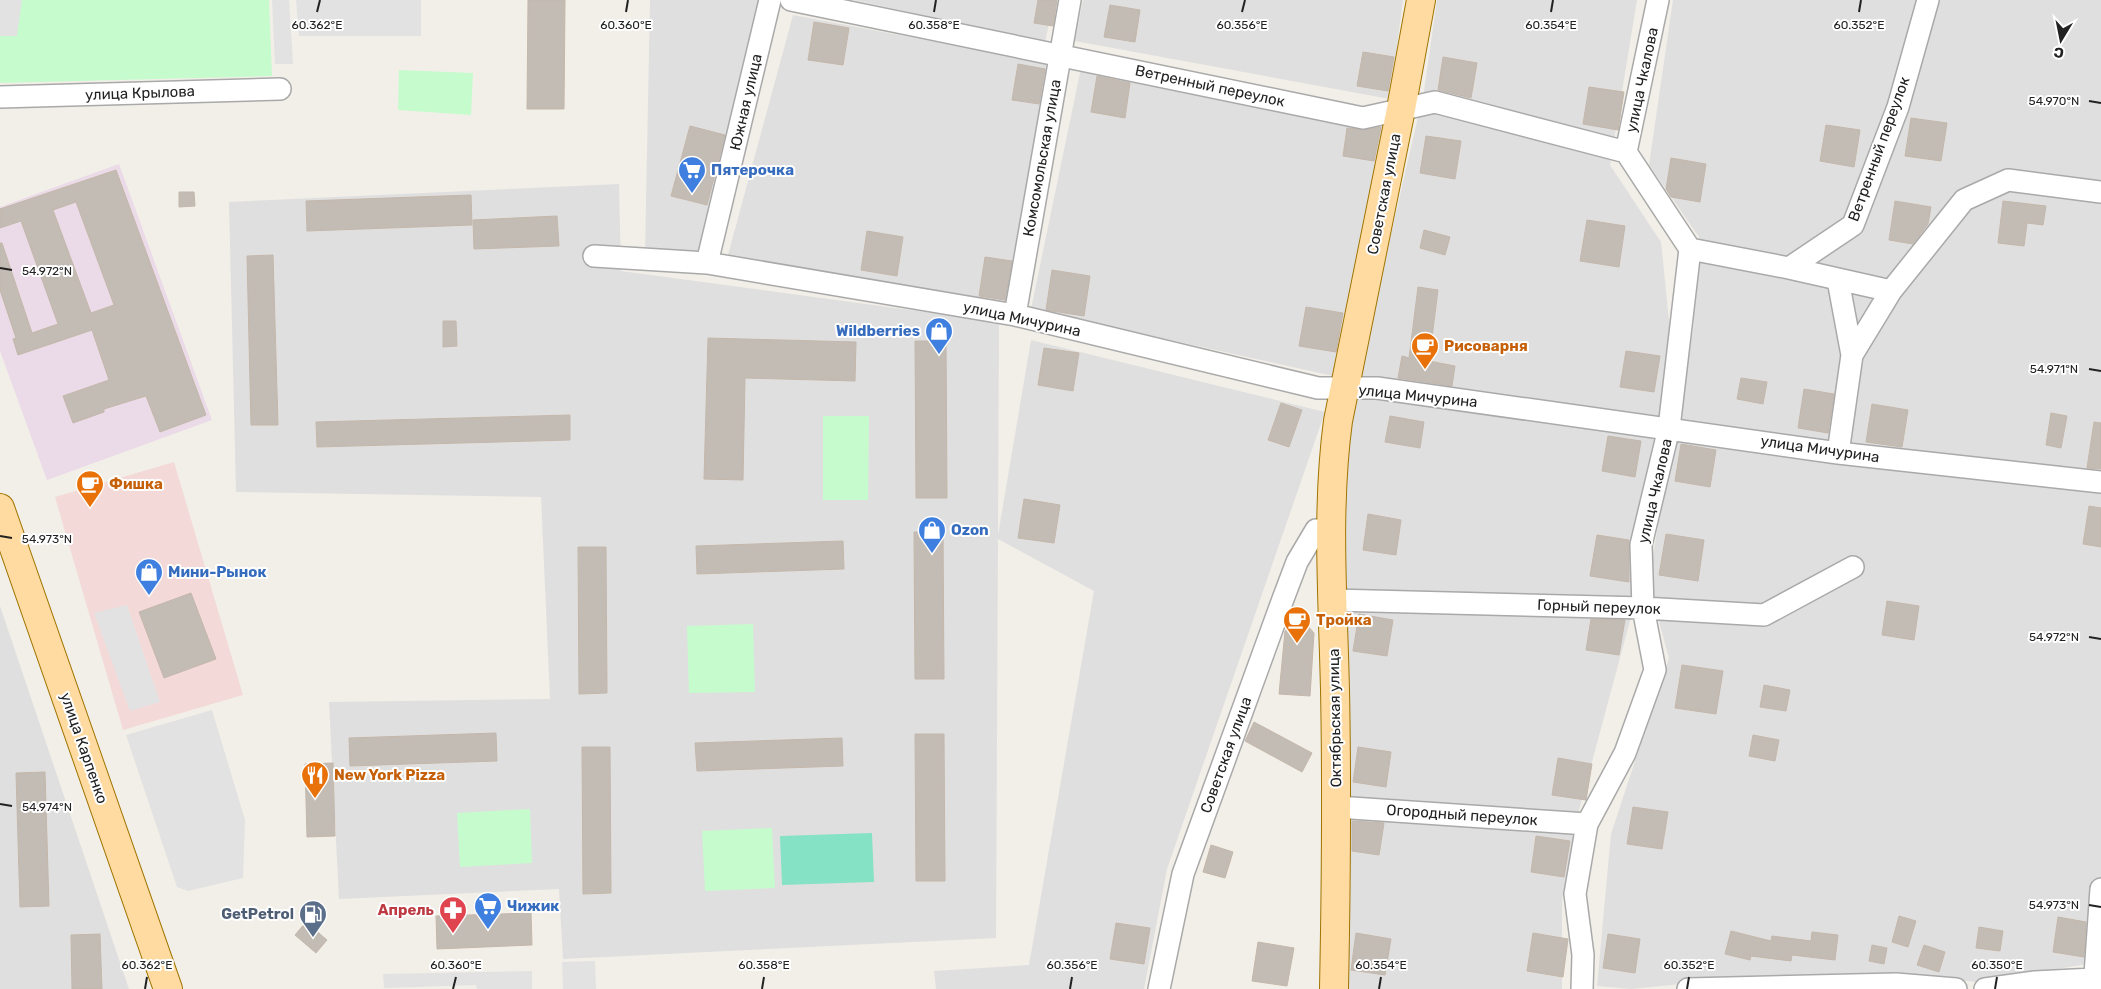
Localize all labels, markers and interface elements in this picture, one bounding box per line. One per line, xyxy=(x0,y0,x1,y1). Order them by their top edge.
north arrow xyxy=(2036,15,2086,65)
text: 60.362°E xyxy=(291,18,343,32)
text: 60.360°E xyxy=(600,18,652,32)
text: 60.358°E xyxy=(908,18,960,32)
text: 60.356°E xyxy=(1216,18,1268,32)
text: 60.354°E xyxy=(1525,18,1577,32)
text: 60.352°E xyxy=(1833,18,1885,32)
street label: улица Чкалова xyxy=(1622,26,1662,134)
text: С xyxy=(2052,43,2065,62)
street label: Южная улица xyxy=(726,52,766,152)
street label: Ветренный переулок xyxy=(1134,61,1286,111)
street label: Ветренный переулок xyxy=(1844,74,1914,224)
street label: Комсомольская улица xyxy=(1019,78,1065,238)
street label: улица Крылова xyxy=(85,82,195,104)
text: 54.970°N xyxy=(2029,94,2079,108)
street label: Советская улица xyxy=(1363,132,1405,256)
supermarket icon: Пятерочка xyxy=(677,155,707,194)
place label: Пятерочка xyxy=(711,161,794,179)
text: 54.972°N xyxy=(22,264,72,278)
street label: улица Мичурина xyxy=(962,298,1082,340)
shop icon: Wildberries xyxy=(924,316,954,355)
place label: Wildberries xyxy=(836,322,920,340)
cafe icon: Рисоварня xyxy=(1410,331,1440,370)
place label: Рисоварня xyxy=(1444,337,1528,355)
text: 54.971°N xyxy=(2030,362,2078,376)
street label: улица Мичурина xyxy=(1357,381,1479,411)
street label: улица Мичурина xyxy=(1759,432,1881,466)
street label: улица Чкалова xyxy=(1634,437,1676,545)
cafe icon: Фишка xyxy=(75,469,105,508)
place label: Фишка xyxy=(109,475,163,493)
shop icon: Ozon xyxy=(917,515,947,554)
place label: Ozon xyxy=(951,521,989,539)
text: 54.973°N xyxy=(22,532,72,546)
shop icon: Мини-Рынок xyxy=(134,557,164,596)
place label: Мини-Рынок xyxy=(168,563,267,581)
street label: Горный переулок xyxy=(1537,596,1661,618)
cafe icon: Тройка xyxy=(1282,605,1312,644)
place label: Тройка xyxy=(1316,611,1372,629)
text: 54.972°N xyxy=(2029,630,2079,644)
street label: Октябрьская улица xyxy=(1325,648,1345,788)
street label: улица Карпенко xyxy=(57,690,111,806)
street label: Советская улица xyxy=(1197,694,1255,816)
restaurant icon: New York Pizza xyxy=(300,760,330,799)
place label: New York Pizza xyxy=(334,766,445,784)
text: 54.974°N xyxy=(22,800,72,814)
street label: Огородный переулок xyxy=(1386,801,1538,829)
supermarket icon: Чижик xyxy=(473,891,503,930)
pharmacy icon: Апрель xyxy=(438,895,468,934)
place label: Чижик xyxy=(507,897,559,915)
text: 54.973°N xyxy=(2029,898,2079,912)
fuel station icon: GetPetrol xyxy=(298,899,328,938)
place label: Апрель xyxy=(378,901,435,919)
place label: GetPetrol xyxy=(221,905,294,923)
text: 60.362°E xyxy=(121,958,173,972)
text: 60.360°E xyxy=(430,958,482,972)
text: 60.358°E xyxy=(738,958,790,972)
text: 60.356°E xyxy=(1046,958,1098,972)
text: 60.354°E xyxy=(1355,958,1407,972)
text: 60.352°E xyxy=(1663,958,1715,972)
text: 60.350°E xyxy=(1971,958,2023,972)

